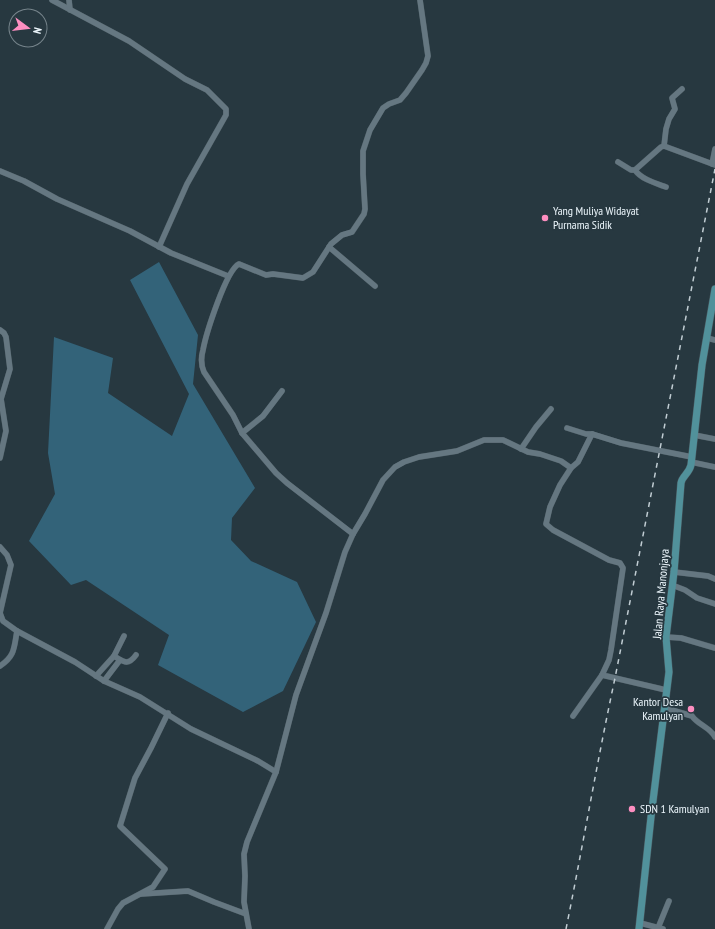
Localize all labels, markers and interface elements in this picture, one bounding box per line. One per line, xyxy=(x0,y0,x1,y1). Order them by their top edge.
north arrow xyxy=(8,8,48,48)
text: N xyxy=(30,26,45,35)
place label: Yang Muliya Widayat Purnama Sidik xyxy=(553,203,639,232)
marker: Yang Muliya Widayat Purnama Sidik xyxy=(540,213,550,223)
street label: Jalan Raya Manonjaya xyxy=(649,548,672,641)
place label: Kantor Desa Kamulyan xyxy=(633,694,683,723)
marker: Kantor Desa Kamulyan xyxy=(686,704,696,714)
place label: SDN 1 Kamulyan xyxy=(640,801,709,816)
marker: SDN 1 Kamulyan xyxy=(627,804,637,814)

